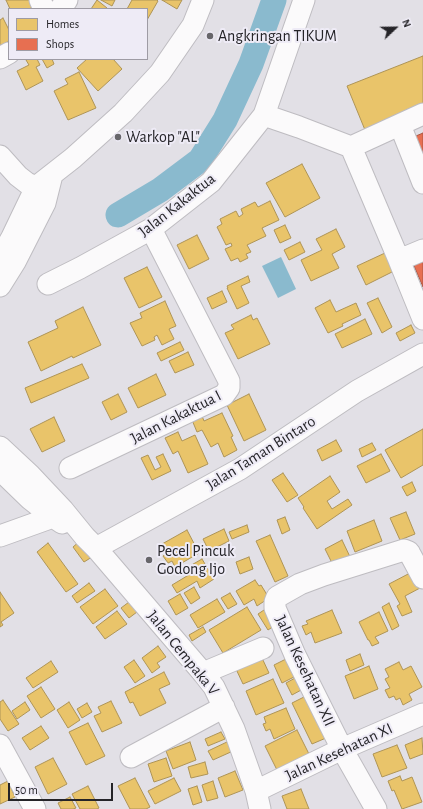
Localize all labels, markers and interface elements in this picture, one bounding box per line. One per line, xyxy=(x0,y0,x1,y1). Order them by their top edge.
legend xyxy=(8,8,148,60)
north arrow xyxy=(375,8,415,48)
text: Homes xyxy=(46,18,79,30)
text: N xyxy=(400,18,413,29)
place label: Angkringan TIKUM xyxy=(218,26,337,46)
marker: Angkringan TIKUM xyxy=(205,31,215,41)
text: Shops xyxy=(46,38,74,50)
place label: Warkop "AL" xyxy=(126,127,200,147)
marker: Warkop "AL" xyxy=(113,132,123,142)
street label: Jalan Kakaktua xyxy=(135,169,219,241)
street label: Jalan Kakaktua I xyxy=(127,386,225,448)
street label: Jalan Taman Bintaro xyxy=(203,412,319,494)
place label: Pecel Pincuk Godong Ijo xyxy=(157,541,234,579)
marker: Pecel Pincuk Godong Ijo xyxy=(144,555,154,565)
street label: Jalan Cempaka V xyxy=(143,607,223,699)
street label: Jalan Kesehatan XII xyxy=(271,612,339,730)
street label: Jalan Kesehatan XI xyxy=(282,719,396,785)
scale bar xyxy=(10,775,115,801)
text: 50 m xyxy=(15,784,38,796)

